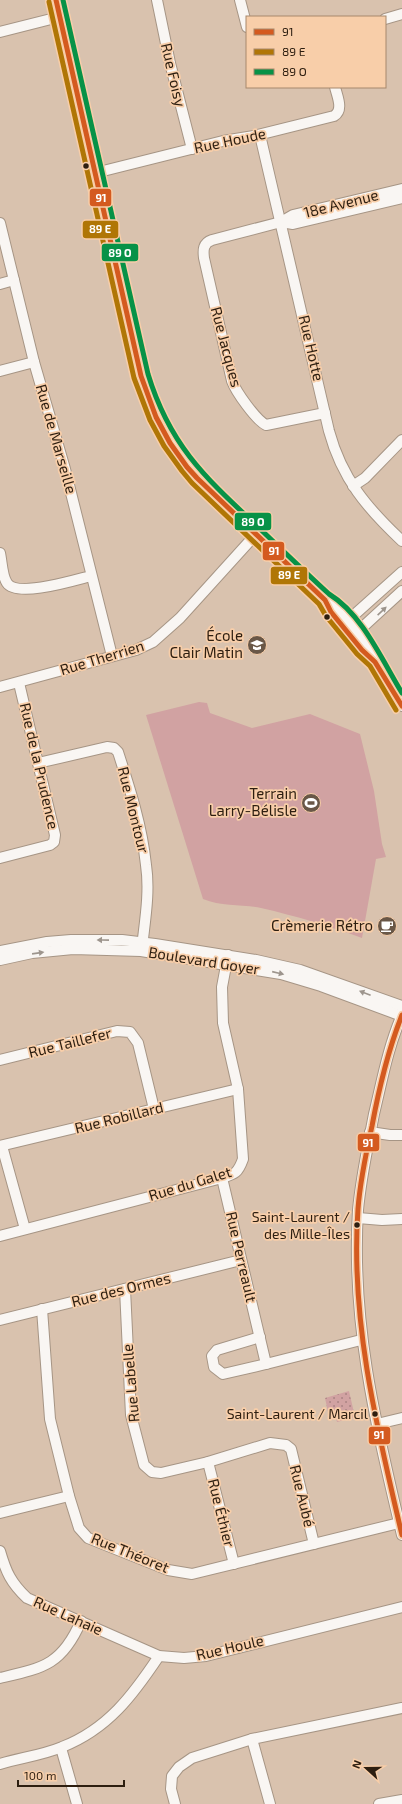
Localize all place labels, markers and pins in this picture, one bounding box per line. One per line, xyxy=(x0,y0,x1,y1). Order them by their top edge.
unlabelled marker xyxy=(81,161,91,171)
unlabelled marker xyxy=(322,612,332,622)
place label: École Clair Matin xyxy=(169,626,243,661)
school or university icon: École Clair Matin xyxy=(246,634,268,656)
place label: Terrain Larry-Bélisle xyxy=(209,784,297,819)
sports icon: Terrain Larry-Bélisle xyxy=(300,792,322,814)
cafe icon: Crèmerie Rétro xyxy=(376,915,398,937)
place label: Crèmerie Rétro xyxy=(271,916,373,934)
place label: Saint-Laurent / des Mille-Îles xyxy=(252,1208,350,1242)
marker: Saint-Laurent / des Mille-Îles xyxy=(352,1220,362,1230)
place label: Saint-Laurent / Marcil xyxy=(227,1405,369,1422)
marker: Saint-Laurent / Marcil xyxy=(370,1409,380,1419)

